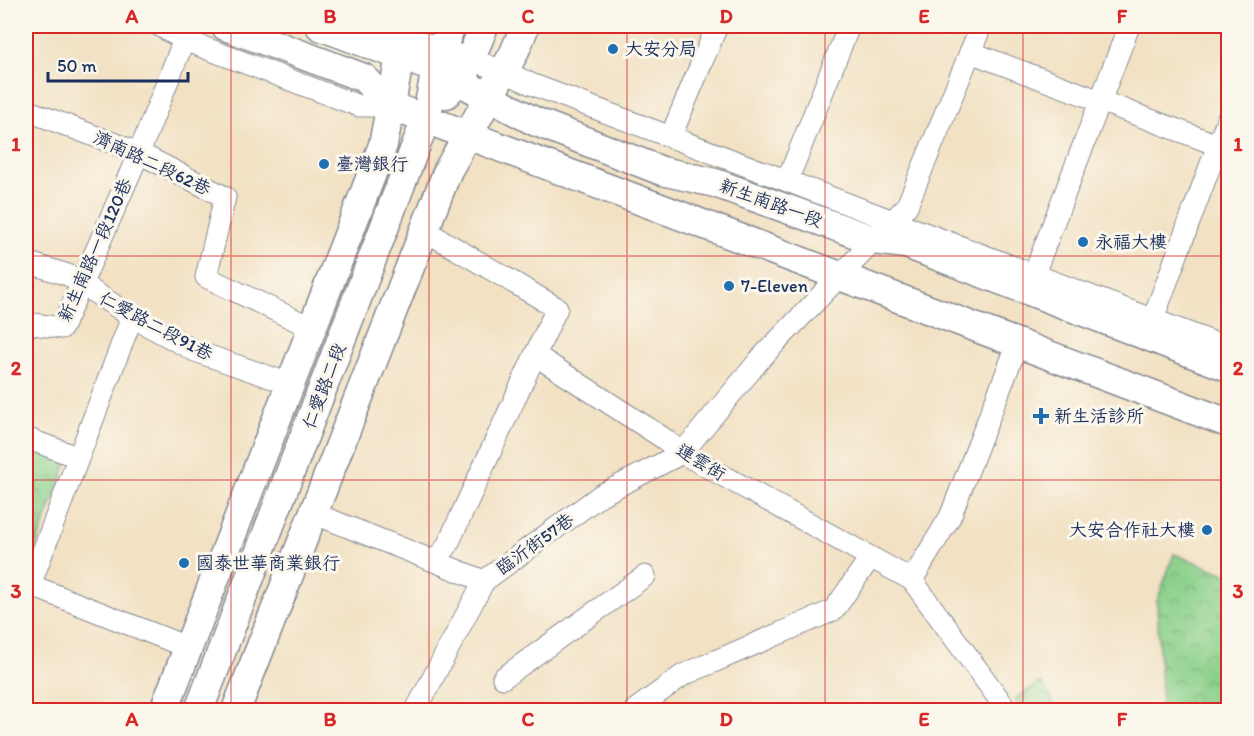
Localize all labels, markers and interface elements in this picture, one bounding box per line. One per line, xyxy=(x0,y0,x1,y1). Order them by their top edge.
text: A xyxy=(125,4,139,28)
text: B xyxy=(324,4,337,28)
text: C xyxy=(522,4,535,28)
text: D xyxy=(719,4,733,28)
text: E xyxy=(918,4,930,28)
text: F xyxy=(1117,4,1128,28)
place label: 大安分局 xyxy=(625,38,697,60)
marker: 大安分局 xyxy=(606,42,620,56)
scale bar xyxy=(48,45,188,83)
text: 50 m xyxy=(57,55,97,77)
street label: 濟南路二段62巷 xyxy=(90,126,214,200)
text: 1 xyxy=(11,132,21,156)
text: 1 xyxy=(1233,132,1243,156)
place label: 臺灣銀行 xyxy=(336,153,408,175)
marker: 臺灣銀行 xyxy=(317,157,331,171)
street label: 新生南路一段 xyxy=(716,174,826,232)
street label: 新生南路一段120巷 xyxy=(53,175,137,325)
place label: 永福大樓 xyxy=(1095,231,1167,253)
marker: 永福大樓 xyxy=(1076,235,1090,249)
place label: 7-Eleven xyxy=(741,275,808,297)
marker: 7-Eleven xyxy=(722,279,736,293)
street label: 仁愛路二段91巷 xyxy=(95,287,217,365)
street label: 仁愛路二段 xyxy=(298,340,350,432)
text: 2 xyxy=(11,356,22,380)
text: 2 xyxy=(1233,356,1244,380)
place label: 新生活診所 xyxy=(1054,405,1144,427)
marker: 新生活診所 xyxy=(1032,407,1050,425)
street label: 連雲街 xyxy=(672,439,730,485)
street label: 臨沂街57巷 xyxy=(492,509,578,579)
place label: 大安合作社大樓 xyxy=(1069,519,1195,541)
marker: 大安合作社大樓 xyxy=(1200,523,1214,537)
place label: 國泰世華商業銀行 xyxy=(196,552,340,574)
marker: 國泰世華商業銀行 xyxy=(177,556,191,570)
text: 3 xyxy=(11,579,22,603)
text: 3 xyxy=(1233,579,1244,603)
text: A xyxy=(125,707,139,731)
text: B xyxy=(324,707,337,731)
text: C xyxy=(522,707,535,731)
text: D xyxy=(719,707,733,731)
text: E xyxy=(918,707,930,731)
text: F xyxy=(1117,707,1128,731)

